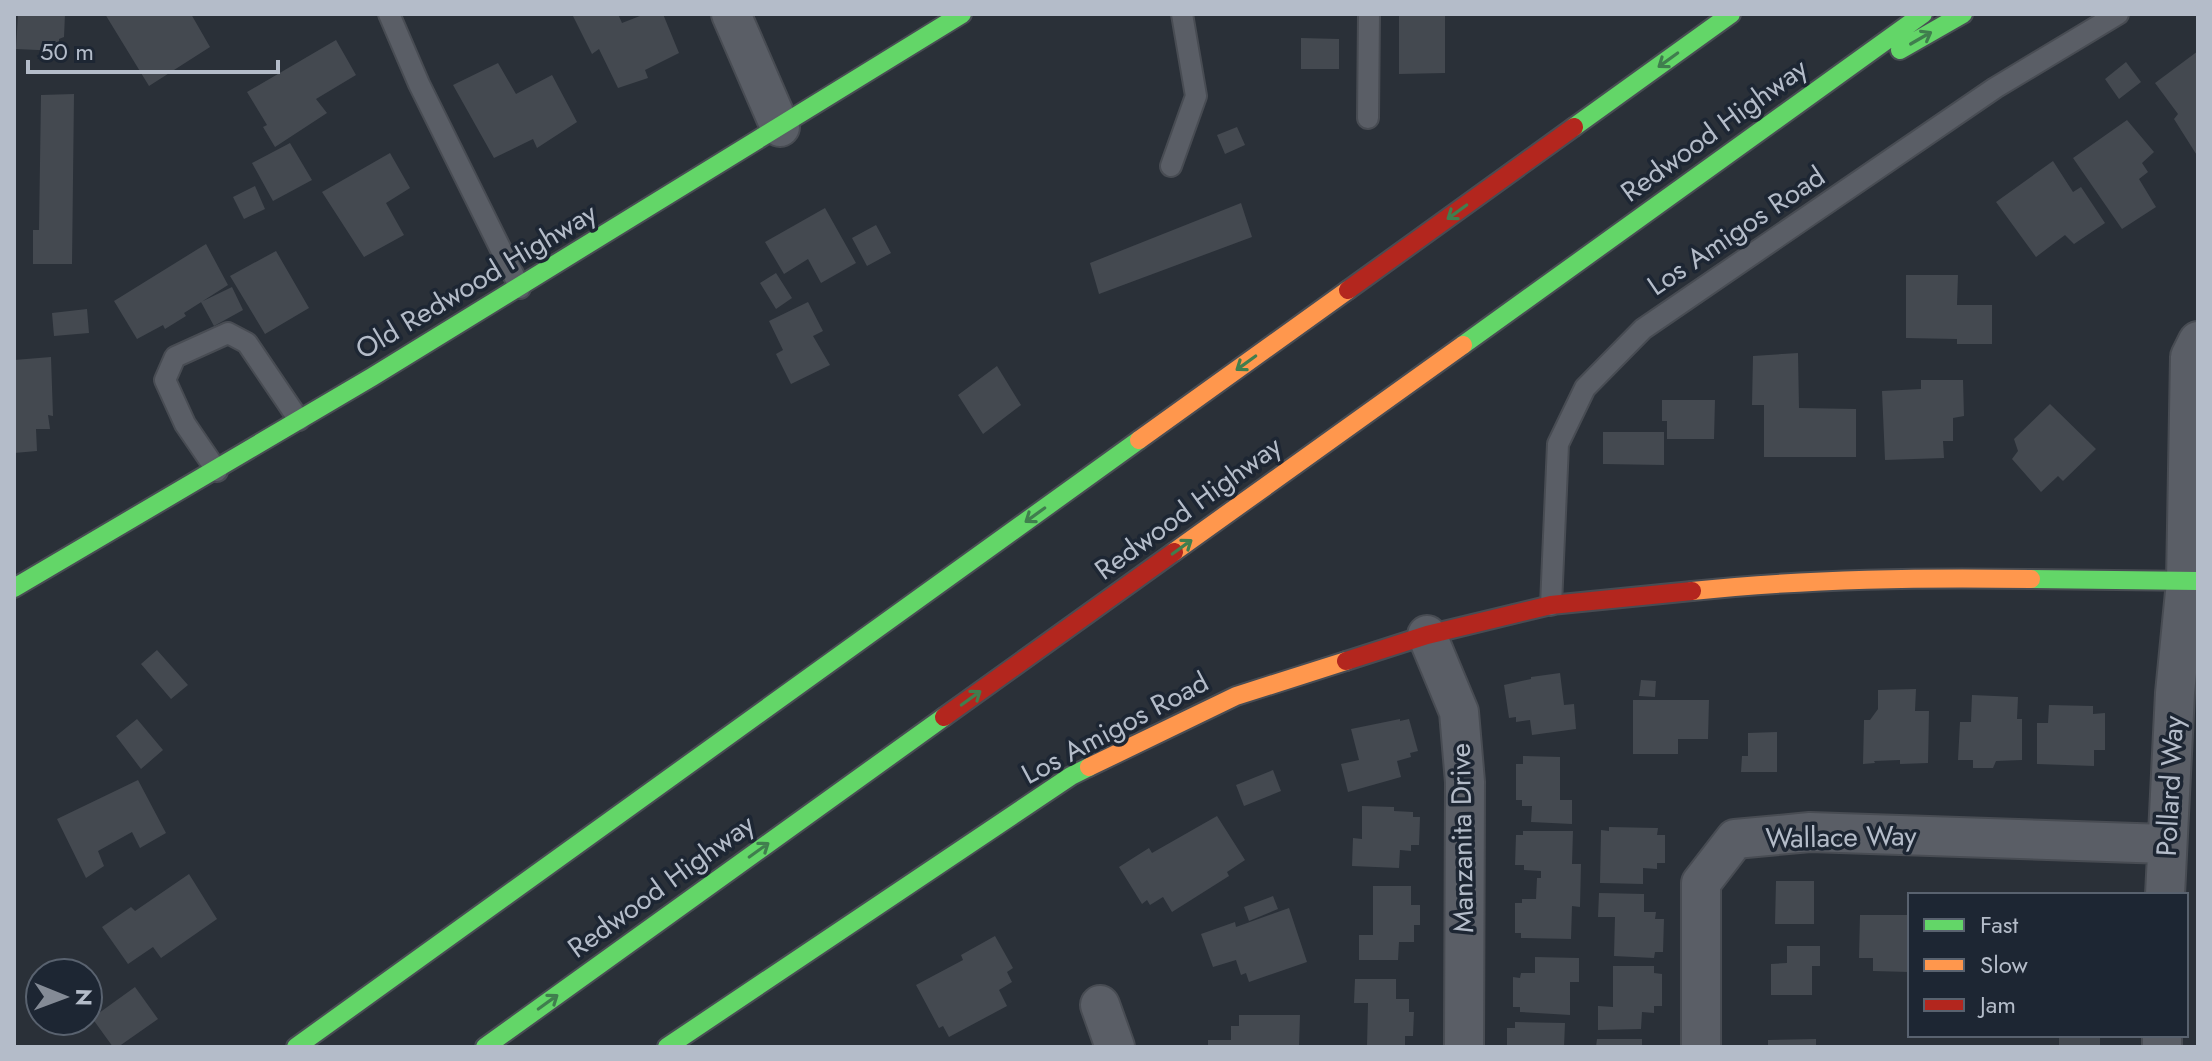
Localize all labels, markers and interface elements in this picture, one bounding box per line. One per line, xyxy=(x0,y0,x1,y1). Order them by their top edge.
scale bar xyxy=(28,24,278,74)
one-way arrow xyxy=(1909,30,1932,46)
text: 50 m xyxy=(40,34,94,69)
street label: Redwood Highway xyxy=(1612,48,1816,212)
one-way arrow xyxy=(1657,51,1679,68)
street label: Los Amigos Road xyxy=(1639,156,1833,306)
street label: Old Redwood Highway xyxy=(348,192,605,369)
one-way arrow xyxy=(1446,203,1468,220)
one-way arrow xyxy=(1235,355,1257,372)
street label: Redwood Highway xyxy=(1086,426,1290,590)
one-way arrow xyxy=(1025,507,1046,524)
one-way arrow xyxy=(1171,539,1192,556)
street label: Los Amigos Road xyxy=(1014,661,1216,795)
one-way arrow xyxy=(959,690,981,707)
street label: Pollard Way xyxy=(2146,714,2194,857)
street label: Manzanita Drive xyxy=(1440,743,1484,933)
street label: Redwood Highway xyxy=(559,804,763,968)
street label: Wallace Way xyxy=(1765,815,1918,859)
one-way arrow xyxy=(748,842,770,858)
legend xyxy=(1908,893,2188,1037)
text: Fast xyxy=(1980,907,2018,942)
text: Slow xyxy=(1980,947,2028,982)
north arrow xyxy=(24,957,104,1037)
text: Jam xyxy=(1977,987,2016,1022)
text: N xyxy=(68,988,100,1006)
one-way arrow xyxy=(537,993,559,1010)

